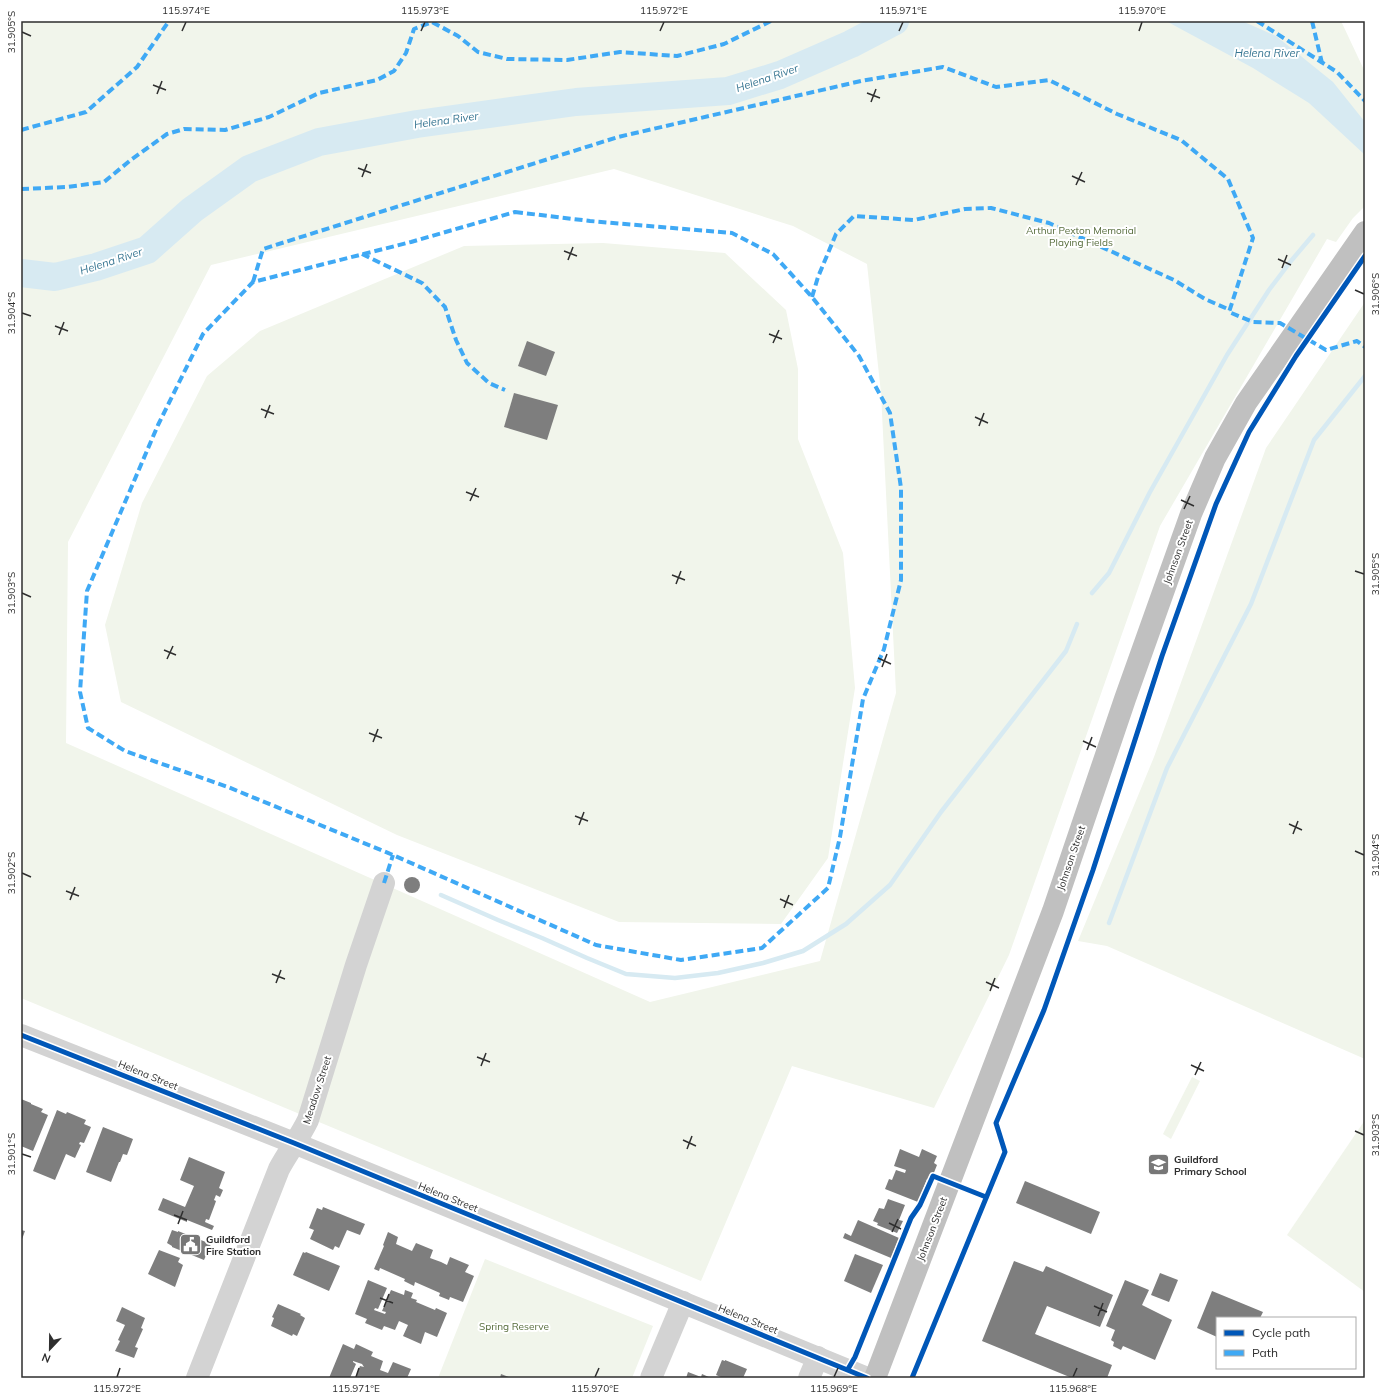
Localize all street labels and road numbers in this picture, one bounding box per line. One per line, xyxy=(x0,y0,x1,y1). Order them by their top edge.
street label: Johnson Street xyxy=(1160,518,1196,586)
street label: Johnson Street xyxy=(1054,823,1088,892)
street label: Meadow Street xyxy=(300,1054,334,1126)
street label: Helena Street xyxy=(116,1057,180,1093)
street label: Helena Street xyxy=(416,1179,480,1215)
street label: Johnson Street xyxy=(914,1195,950,1263)
street label: Helena Street xyxy=(716,1301,780,1337)

